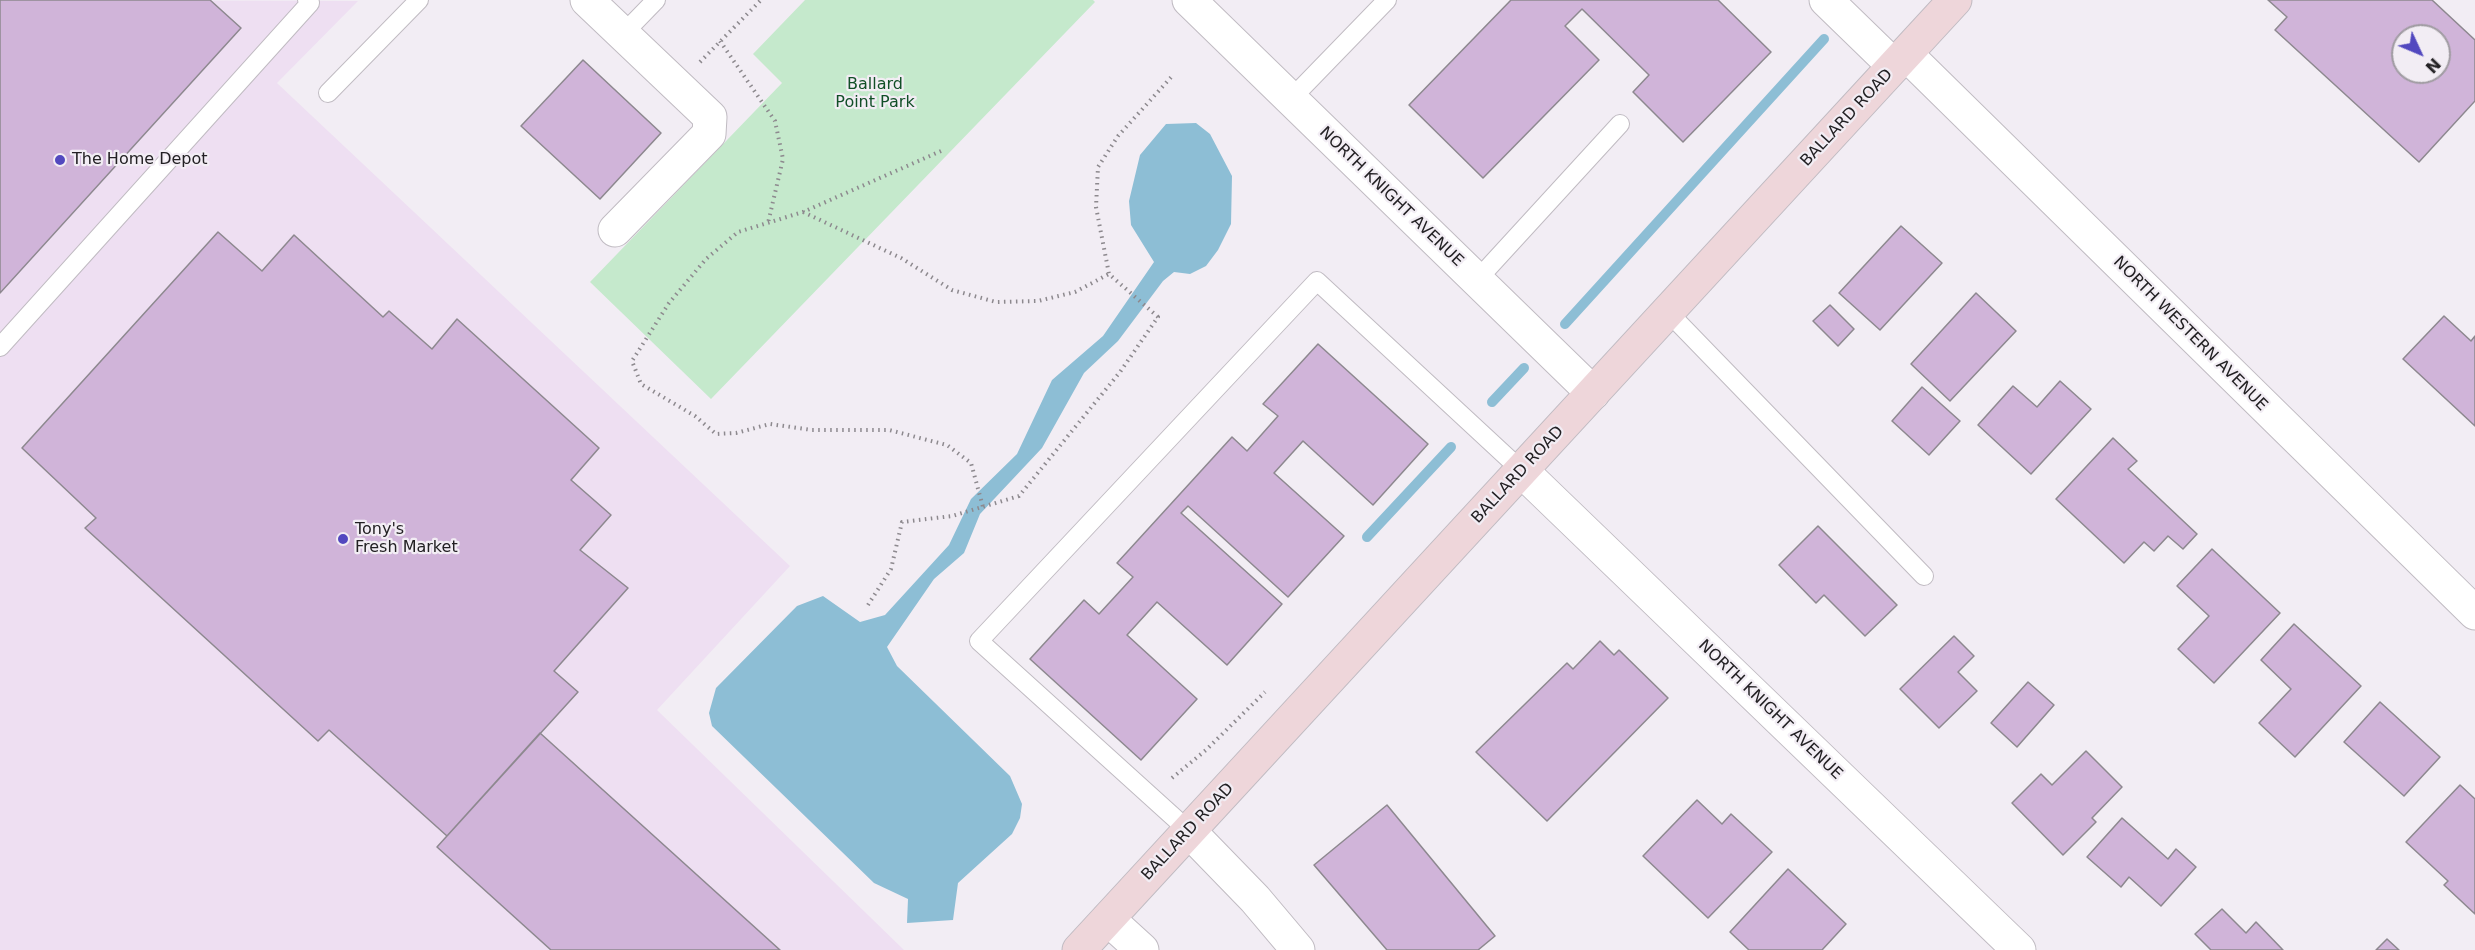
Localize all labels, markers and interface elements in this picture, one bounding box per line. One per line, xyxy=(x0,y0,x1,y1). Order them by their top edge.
north arrow xyxy=(2391,24,2451,84)
text: N xyxy=(2421,54,2444,77)
street label: BALLARD ROAD xyxy=(1797,65,1897,171)
park label: Ballard Point Park xyxy=(835,75,915,113)
street label: NORTH KNIGHT AVENUE xyxy=(1315,123,1467,271)
place label: The Home Depot xyxy=(72,150,208,170)
marker: The Home Depot xyxy=(53,153,67,167)
street label: NORTH WESTERN AVENUE xyxy=(2109,253,2271,415)
street label: BALLARD ROAD xyxy=(1468,422,1568,528)
place label: Tony's Fresh Market xyxy=(355,520,458,558)
marker: Tony's Fresh Market xyxy=(336,532,350,546)
street label: NORTH KNIGHT AVENUE xyxy=(1694,636,1846,784)
street label: BALLARD ROAD xyxy=(1138,779,1238,885)

